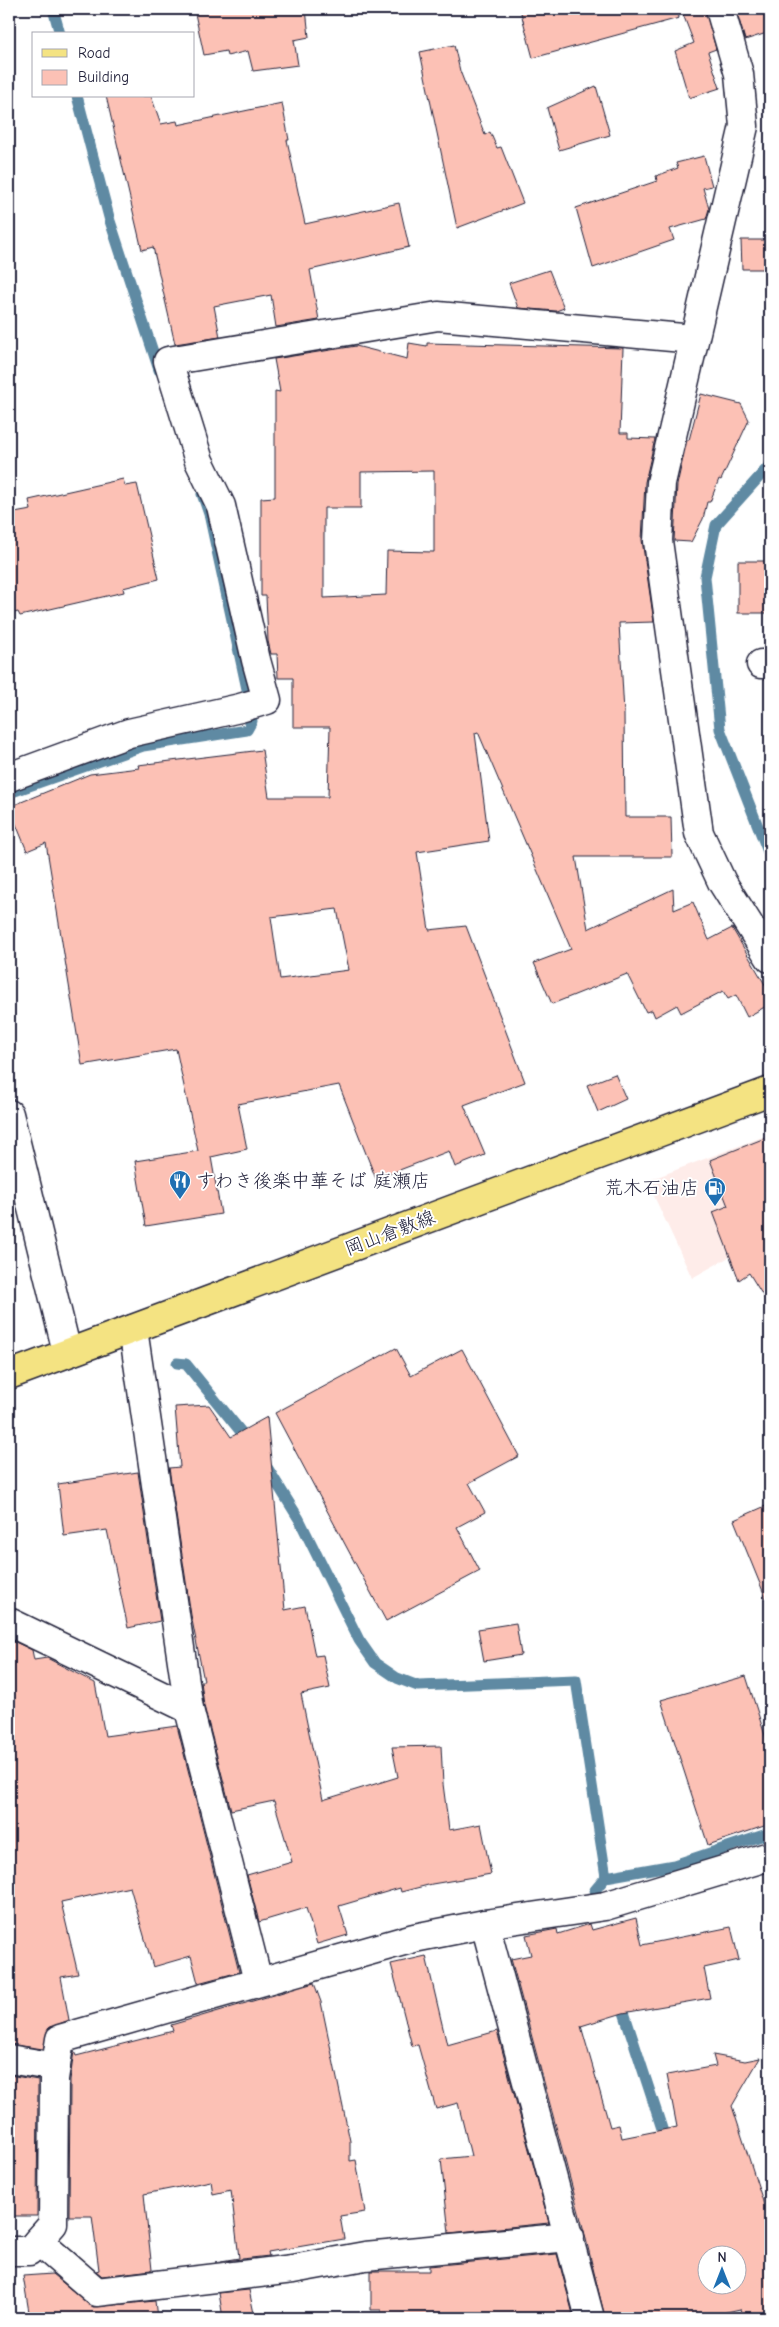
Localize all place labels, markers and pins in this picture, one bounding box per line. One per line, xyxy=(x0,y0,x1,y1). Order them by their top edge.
restaurant icon: すわき後楽中華そば 庭瀬店 xyxy=(168,1169,192,1200)
place label: すわき後楽中華そば 庭瀬店 xyxy=(196,1170,430,1192)
fuel station icon: 荒木石油店 xyxy=(703,1176,727,1207)
place label: 荒木石油店 xyxy=(604,1177,699,1199)

